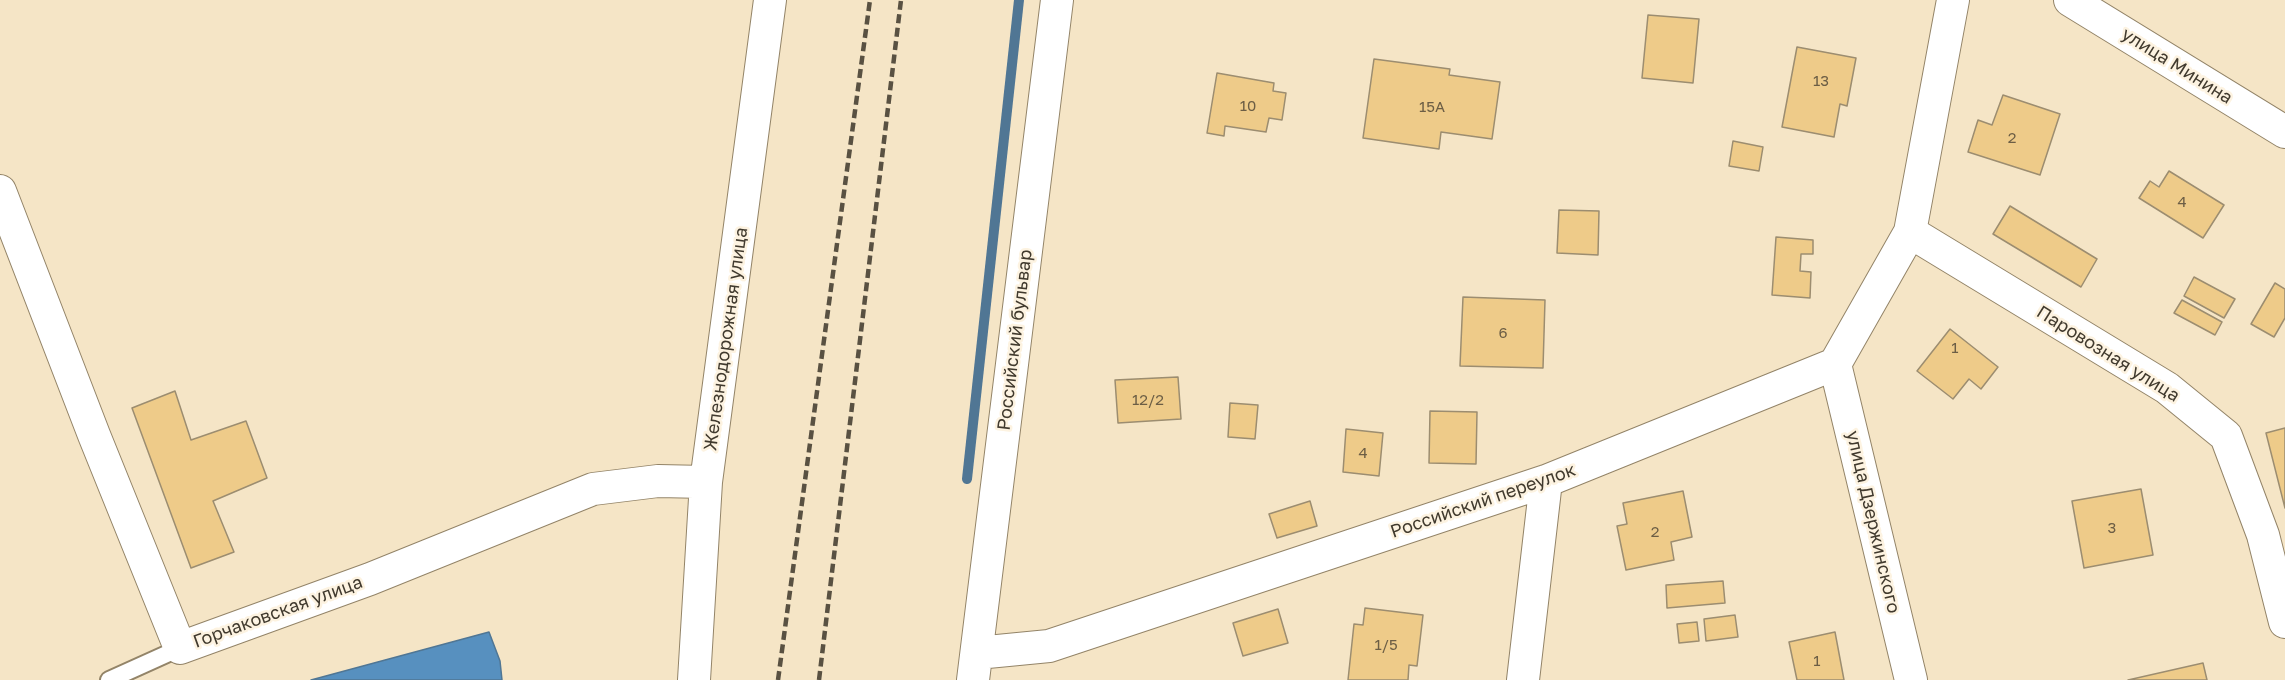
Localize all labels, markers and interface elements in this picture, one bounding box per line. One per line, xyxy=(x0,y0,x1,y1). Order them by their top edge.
street label: улица Минина xyxy=(2118,23,2236,109)
house number: 13 xyxy=(1813,72,1829,90)
house number: 10 xyxy=(1240,97,1256,115)
house number: 15А xyxy=(1419,98,1445,116)
house number: 2 xyxy=(2008,129,2016,147)
house number: 4 xyxy=(2177,193,2187,211)
street label: Железнодорожная улица xyxy=(700,226,752,452)
street label: Российский бульвар xyxy=(993,248,1037,432)
street label: Паровозная улица xyxy=(2032,301,2184,407)
house number: 6 xyxy=(1498,324,1508,342)
house number: 1 xyxy=(1951,339,1959,357)
house number: 12/2 xyxy=(1132,391,1164,409)
street label: улица Дзержинского xyxy=(1841,429,1905,615)
house number: 4 xyxy=(1358,444,1368,462)
street label: Российский переулок xyxy=(1388,459,1578,543)
house number: 3 xyxy=(2108,519,2116,537)
house number: 2 xyxy=(1651,523,1659,541)
street label: Горчаковская улица xyxy=(190,571,366,653)
house number: 1/5 xyxy=(1374,636,1398,654)
house number: 1 xyxy=(1813,652,1821,670)

